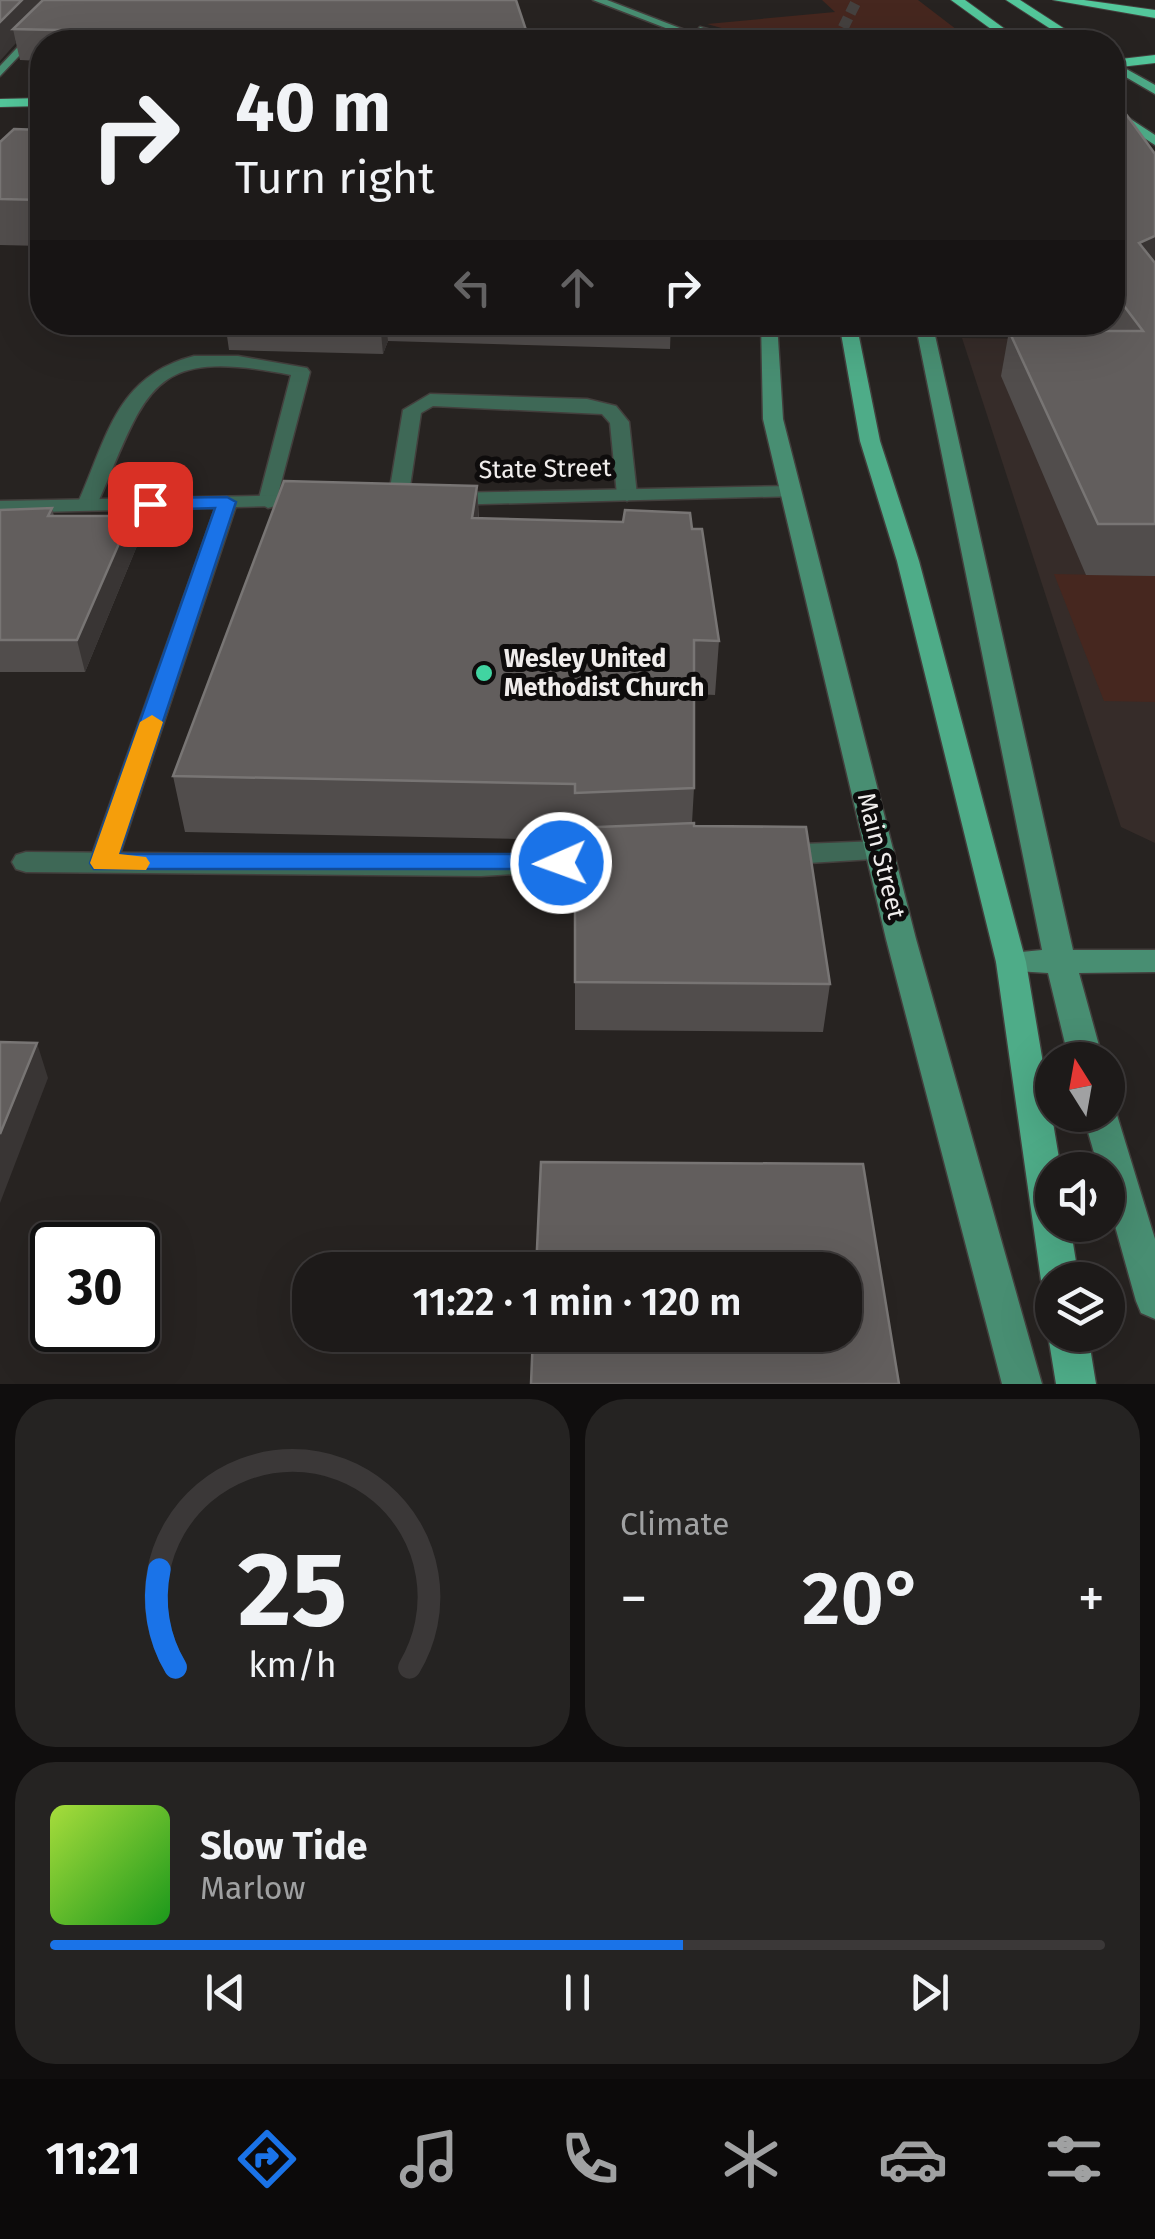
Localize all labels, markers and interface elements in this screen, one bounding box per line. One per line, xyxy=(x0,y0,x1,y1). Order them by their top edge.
text: 40 m xyxy=(235,66,391,150)
icon: right xyxy=(70,70,200,200)
text: Turn right xyxy=(235,151,434,205)
icon: left xyxy=(445,260,500,315)
icon: ahead xyxy=(550,260,605,315)
icon: right xyxy=(655,260,710,315)
street label: State Street xyxy=(478,453,613,485)
pin xyxy=(108,462,193,547)
icon: arrive xyxy=(123,477,178,532)
place label: Wesley United Methodist Church xyxy=(504,644,704,703)
marker: Wesley United Methodist Church xyxy=(473,662,495,684)
street label: Main Street xyxy=(851,790,911,923)
position arrow xyxy=(509,811,613,915)
north arrow xyxy=(1035,1042,1125,1132)
map controls xyxy=(1035,1042,1125,1352)
button: sound xyxy=(1035,1152,1125,1242)
speed limit sign: 30 xyxy=(30,1222,160,1352)
button: layers xyxy=(1035,1262,1125,1352)
text: 11:22 · 1 min · 120 m xyxy=(412,1279,742,1325)
text: Climate xyxy=(620,1505,729,1543)
text: 25 xyxy=(238,1528,347,1653)
text: 20° xyxy=(802,1554,923,1644)
text: − xyxy=(620,1566,648,1632)
text: + xyxy=(1078,1566,1105,1632)
text: km/h xyxy=(248,1644,337,1686)
text: Slow Tide xyxy=(200,1823,368,1869)
text: Marlow xyxy=(200,1869,306,1907)
icon: previous xyxy=(198,1965,253,2020)
icon: pause xyxy=(550,1965,605,2020)
icon: next xyxy=(902,1965,957,2020)
icon: directions xyxy=(232,2124,302,2194)
icon: music xyxy=(394,2124,464,2194)
icon: phone xyxy=(555,2124,625,2194)
icon: climate xyxy=(716,2124,786,2194)
icon: car xyxy=(878,2124,948,2194)
icon: filters xyxy=(1039,2124,1109,2194)
text: 11:21 xyxy=(46,2132,141,2186)

